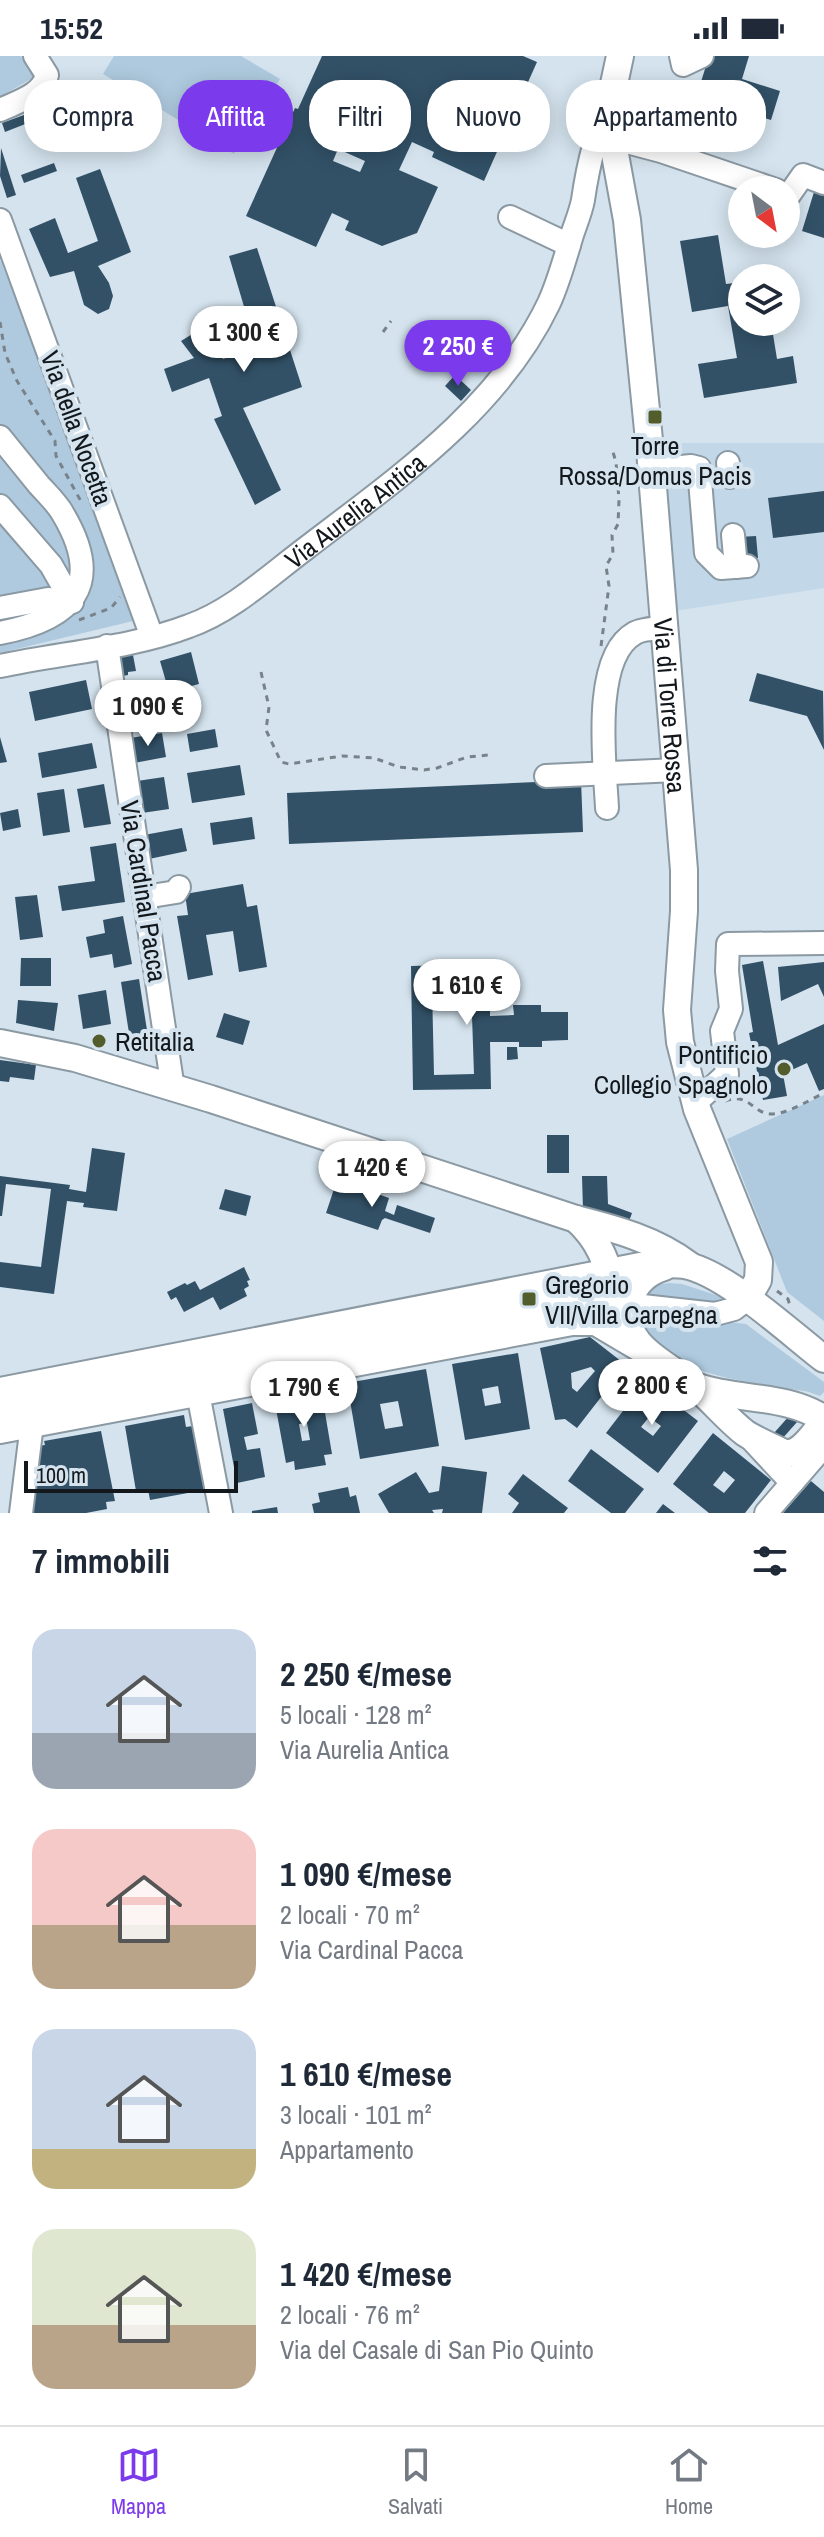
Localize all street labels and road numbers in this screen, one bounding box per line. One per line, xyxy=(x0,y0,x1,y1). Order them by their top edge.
street label: Via della Nocetta xyxy=(33,346,121,510)
street label: Via Aurelia Antica xyxy=(277,445,432,576)
street label: Via di Torre Rossa xyxy=(646,617,695,795)
street label: Via Cardinal Pacca xyxy=(112,798,176,984)

